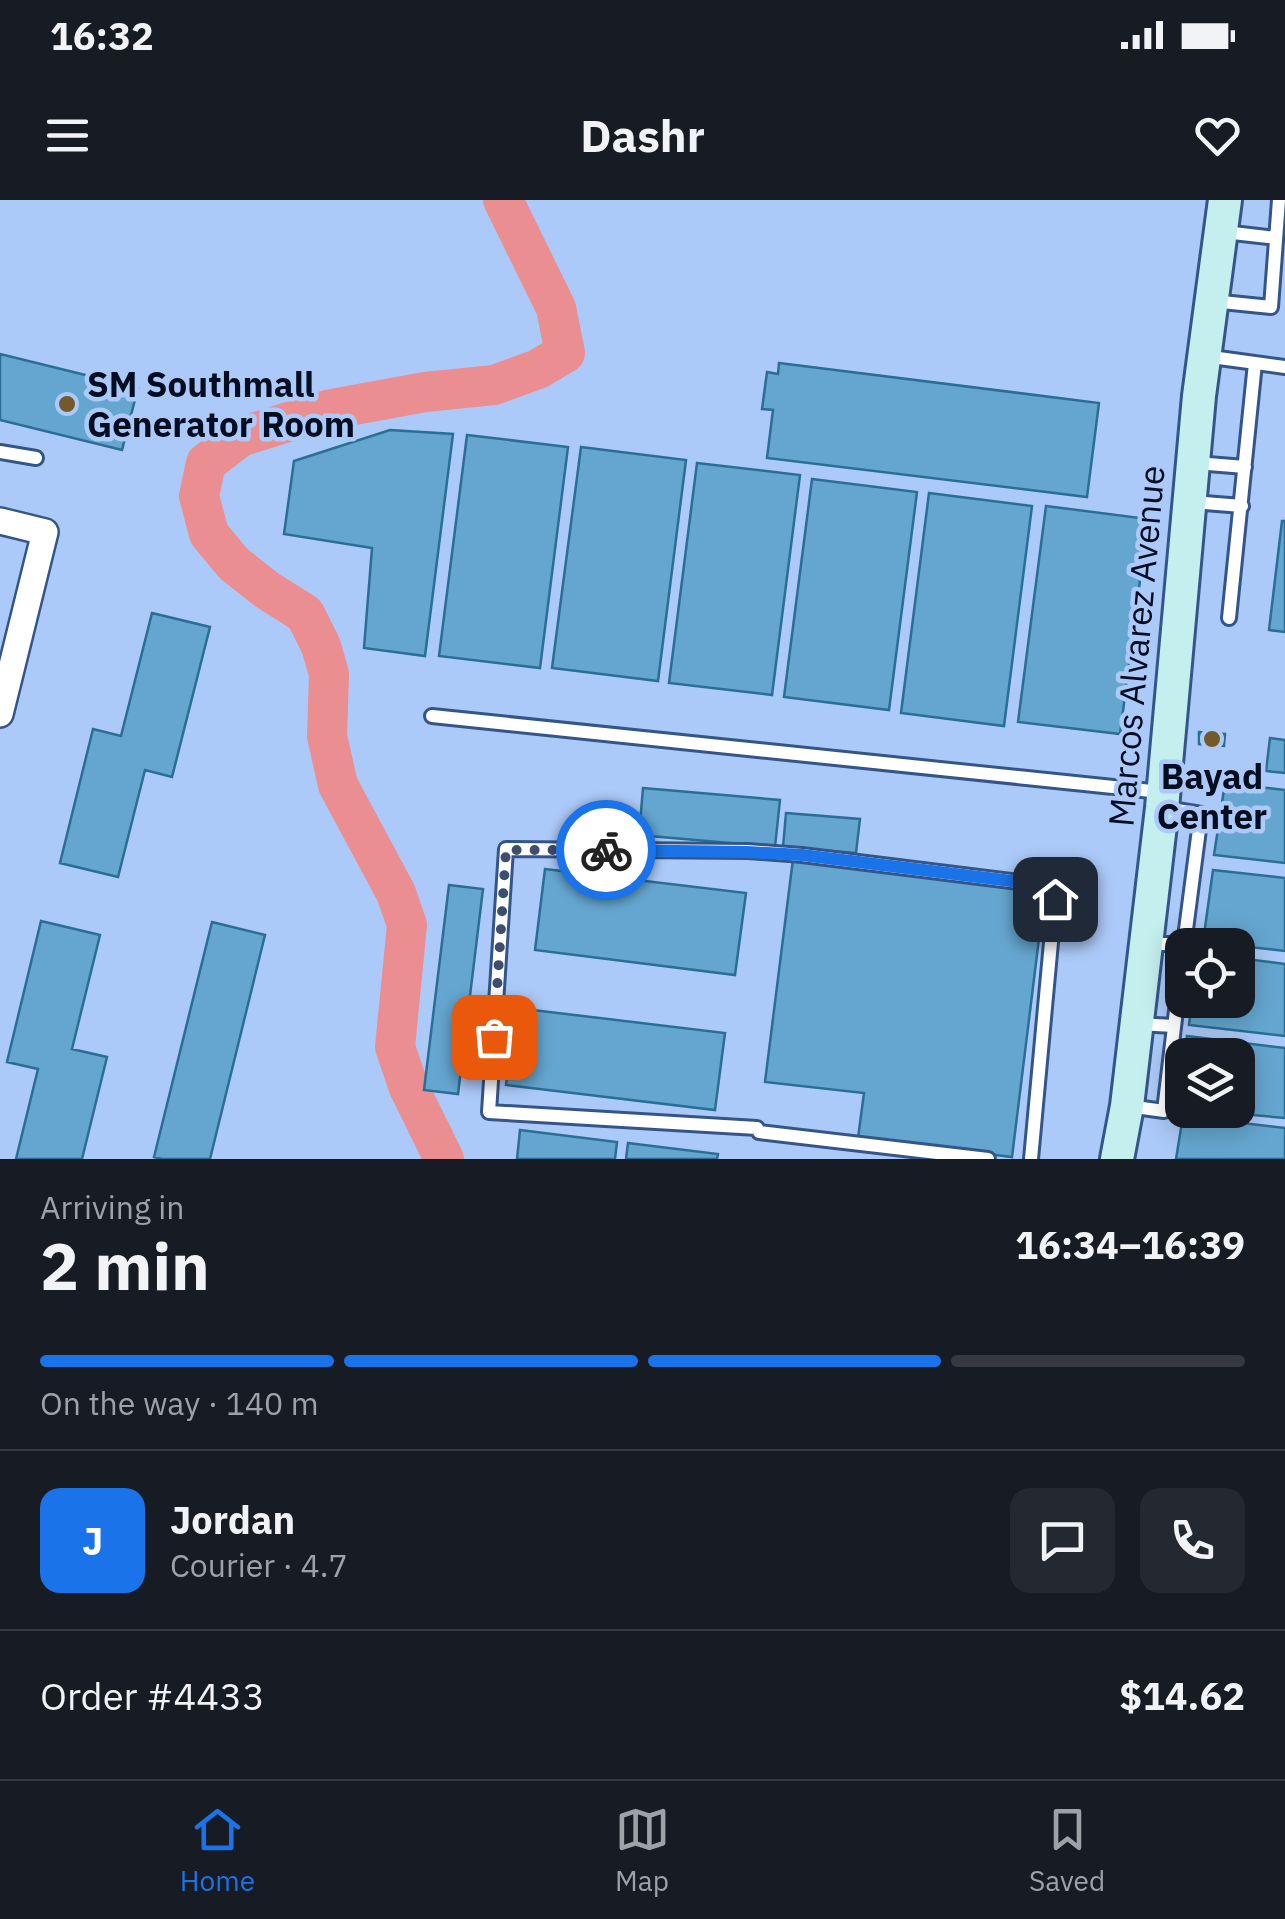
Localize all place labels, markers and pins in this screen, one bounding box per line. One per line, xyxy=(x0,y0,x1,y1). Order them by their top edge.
place label: SM Southmall Generator Room xyxy=(87,361,355,447)
marker: SM Southmall Generator Room xyxy=(56,393,78,415)
marker: Bayad Center xyxy=(1201,728,1223,750)
place label: Bayad Center xyxy=(1157,753,1267,839)
pin xyxy=(1013,857,1098,942)
pin xyxy=(452,995,537,1080)

